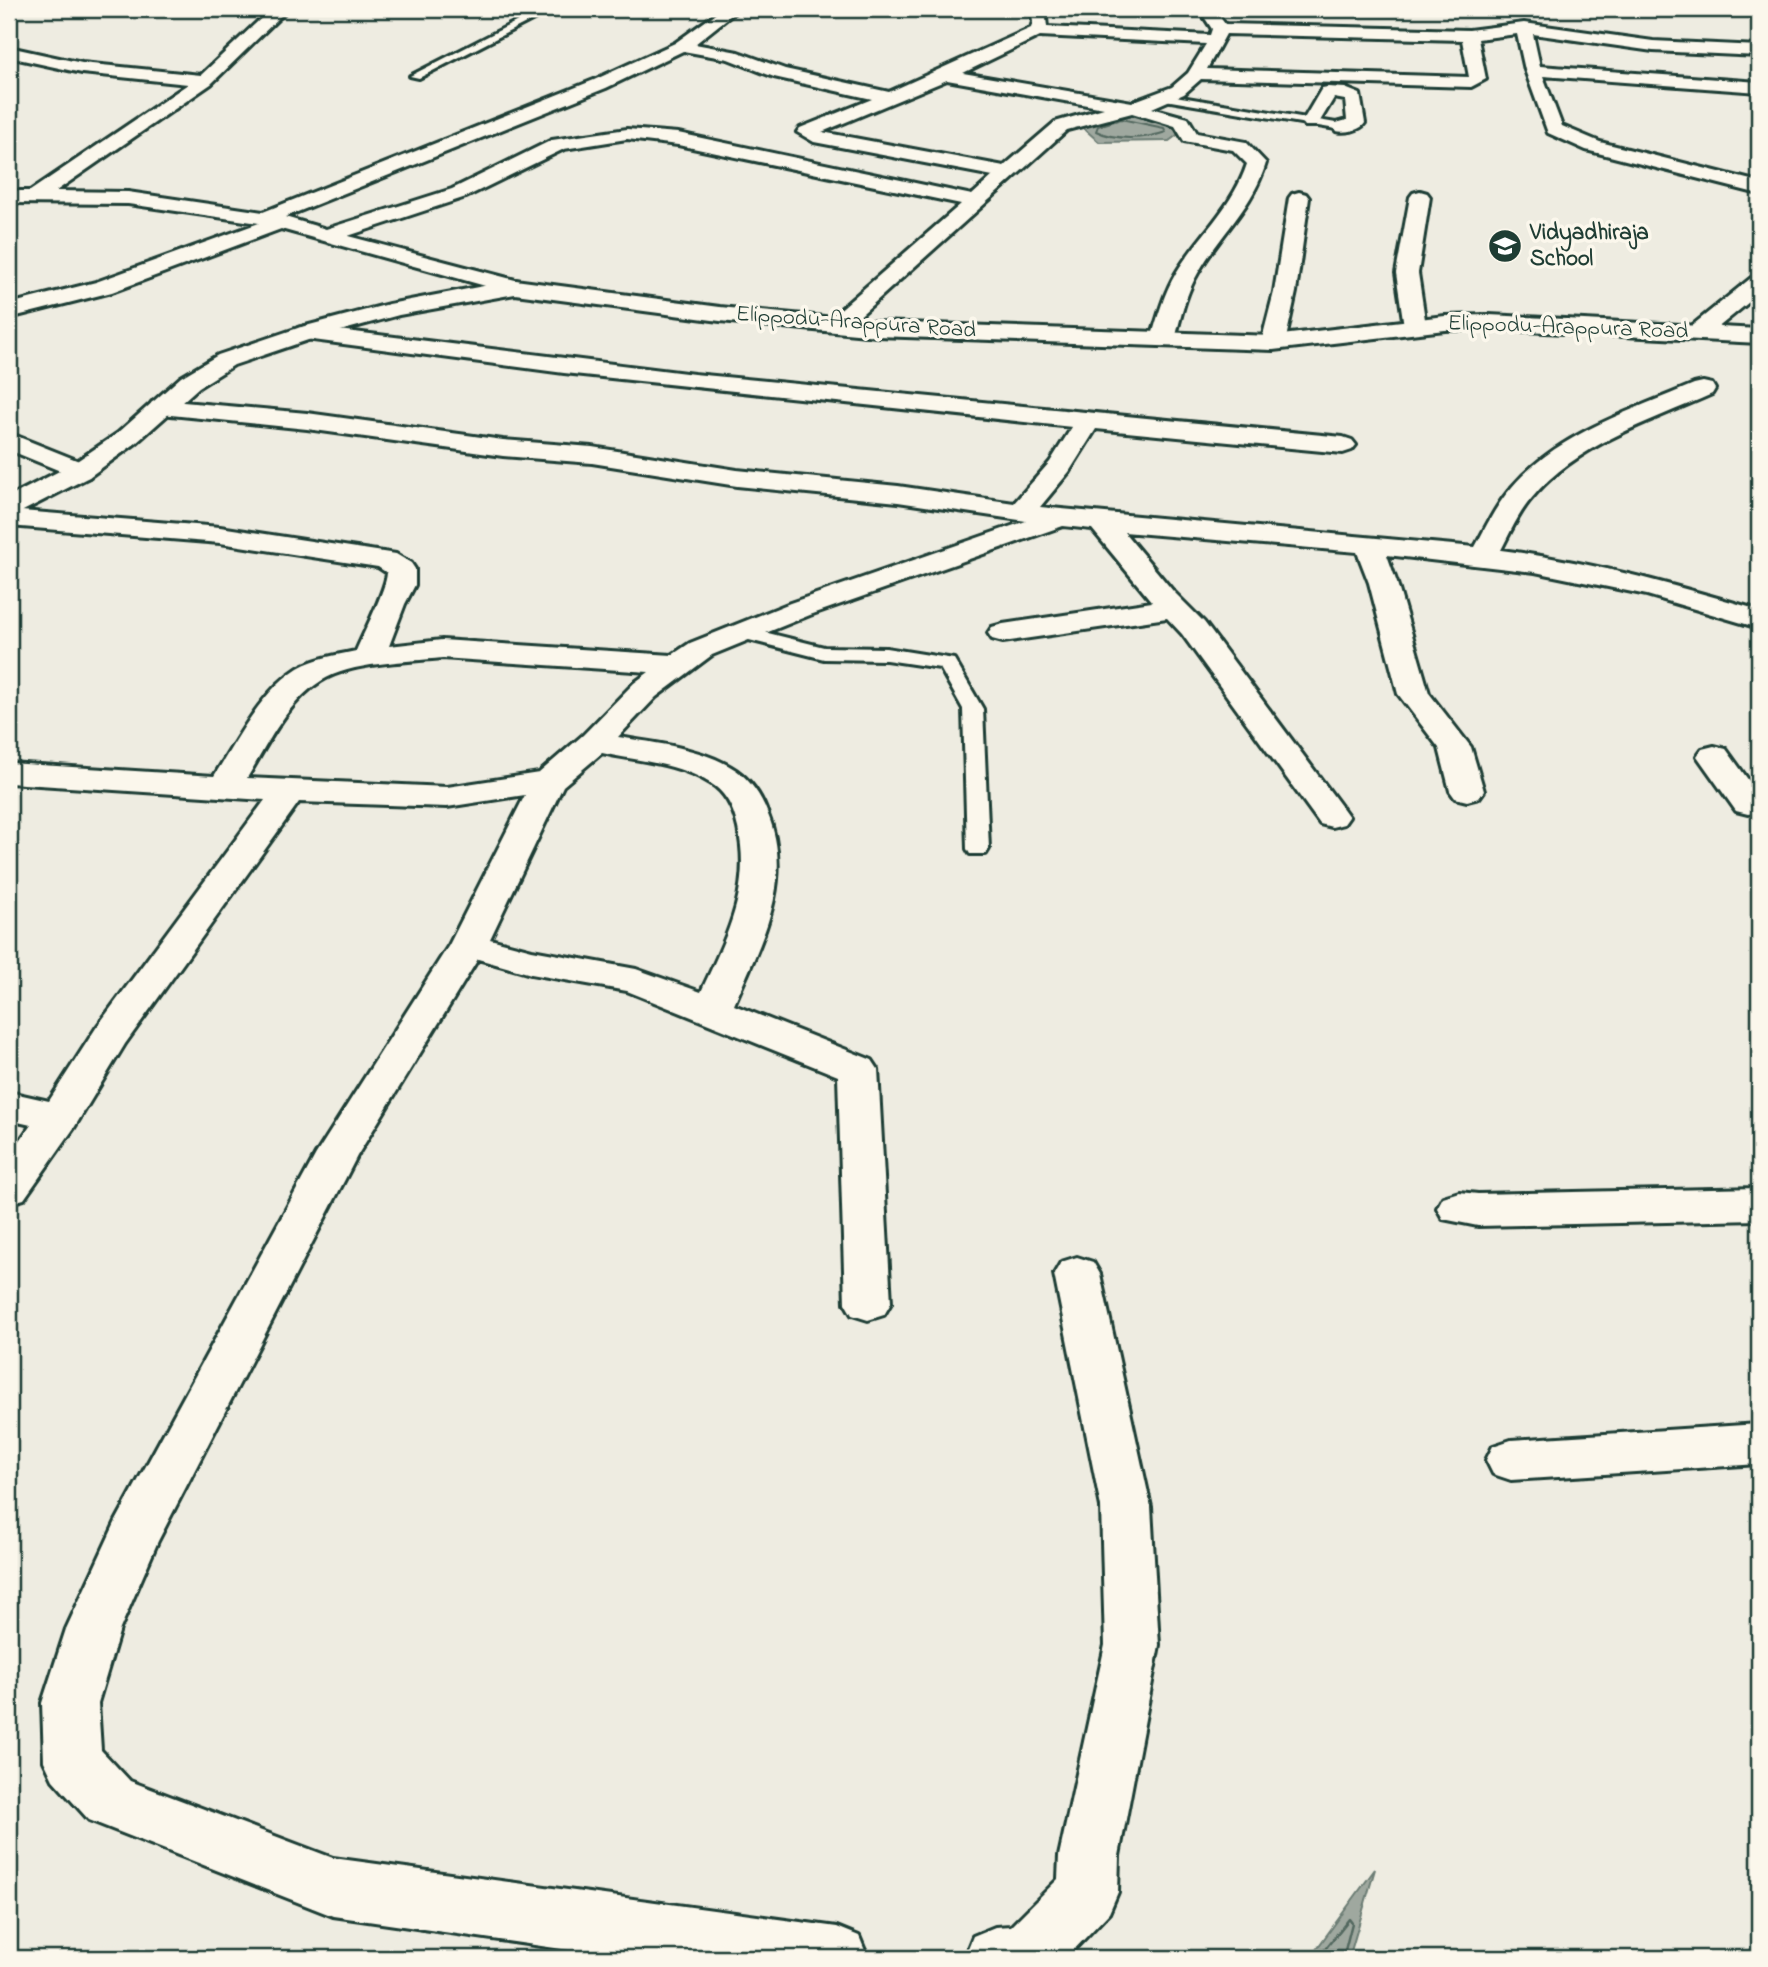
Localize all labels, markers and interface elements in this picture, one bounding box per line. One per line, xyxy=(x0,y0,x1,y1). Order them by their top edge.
place label: Vidyadhiraja School xyxy=(1529,217,1649,276)
school or university icon: Vidyadhiraja School xyxy=(1486,227,1524,265)
street label: Elippodu-Arappura Road xyxy=(735,298,977,348)
street label: Elippodu-Arappura Road xyxy=(1447,307,1689,349)

